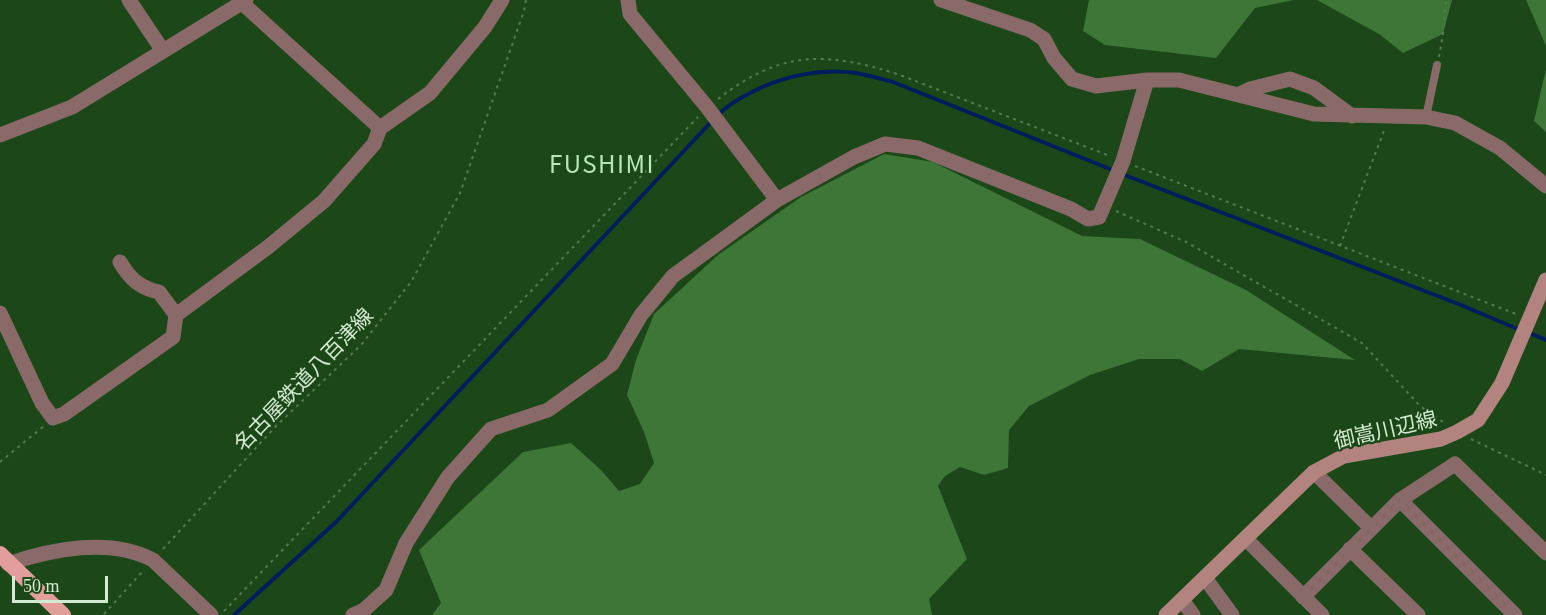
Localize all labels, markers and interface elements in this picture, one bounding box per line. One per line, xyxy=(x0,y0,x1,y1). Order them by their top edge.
district label: FUSHIMI xyxy=(549,150,655,178)
street label: 名古屋鉄道八百津線 xyxy=(228,302,378,456)
street label: 御嵩川辺線 xyxy=(1331,405,1439,453)
scale bar xyxy=(15,564,111,602)
text: 50 m xyxy=(23,576,60,596)

